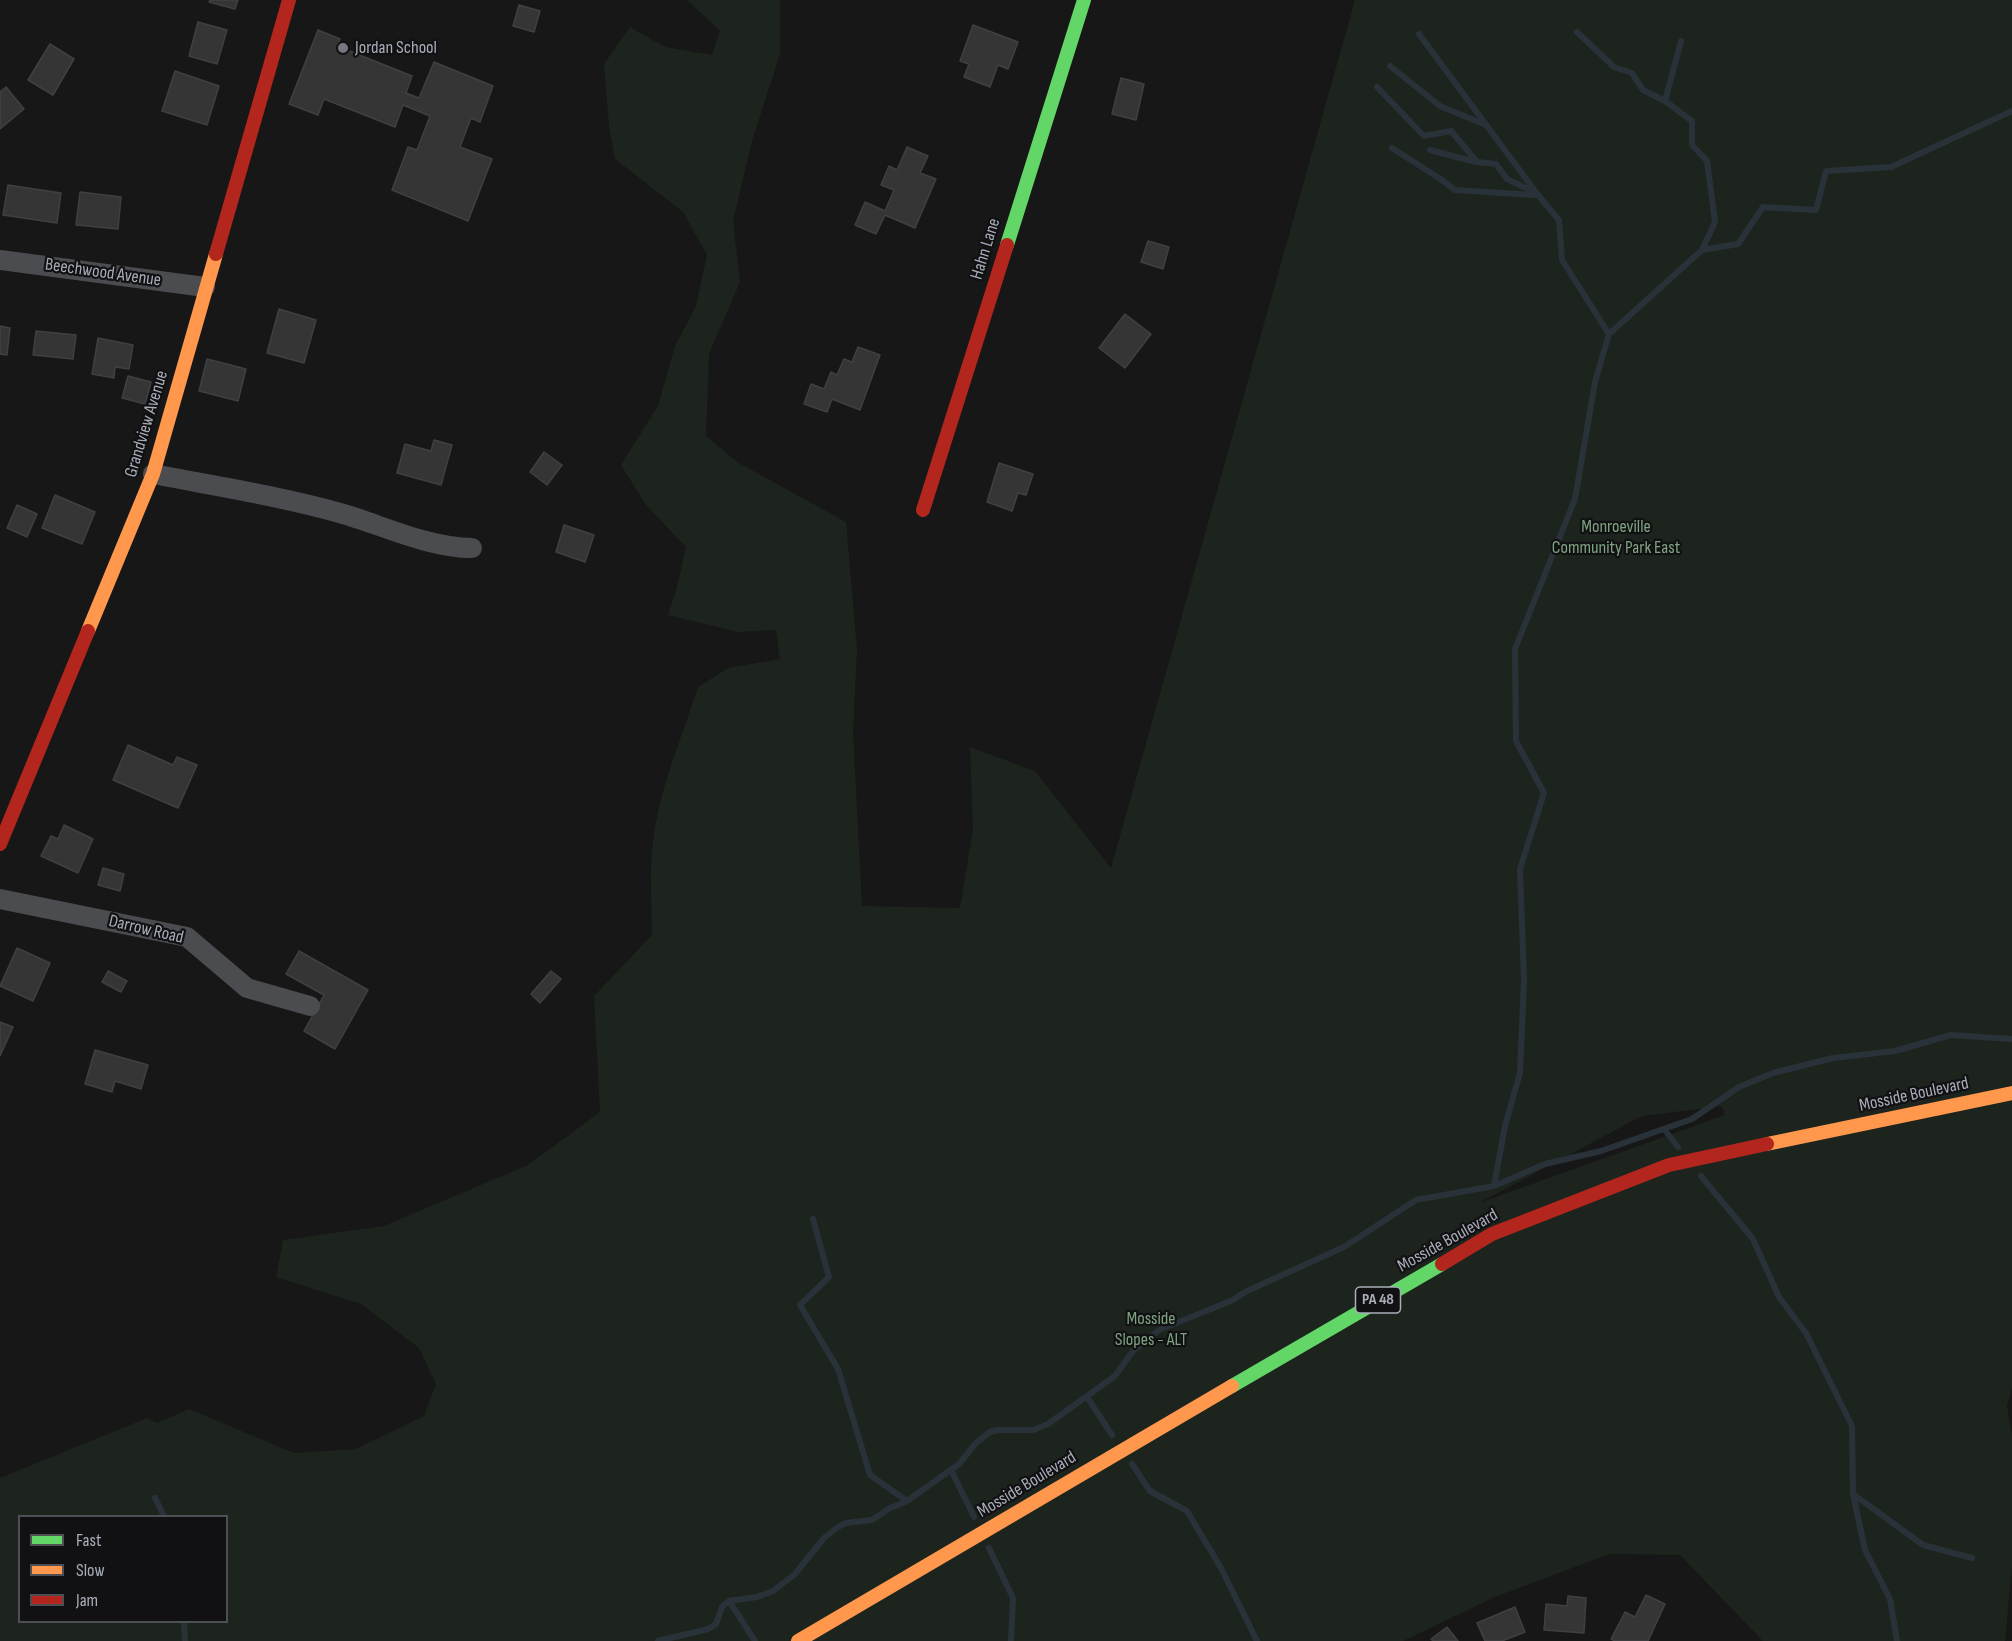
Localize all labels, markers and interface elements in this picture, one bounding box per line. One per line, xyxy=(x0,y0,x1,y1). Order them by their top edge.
place label: Jordan School xyxy=(355,37,437,59)
marker: Jordan School xyxy=(336,41,350,55)
street label: Hahn Lane xyxy=(966,216,1006,282)
street label: Beechwood Avenue xyxy=(44,254,162,292)
street label: Grandview Avenue xyxy=(121,368,173,480)
park label: Monroeville Community Park East xyxy=(1552,516,1680,558)
street label: Darrow Road xyxy=(107,911,185,949)
street label: Mosside Boulevard xyxy=(1857,1073,1971,1117)
street label: Mosside Boulevard xyxy=(1394,1205,1502,1277)
road number: PA 48 xyxy=(1356,1287,1400,1313)
park label: Mosside Slopes - ALT xyxy=(1115,1308,1187,1350)
street label: Mosside Boulevard xyxy=(974,1447,1080,1523)
legend xyxy=(18,1515,228,1623)
text: Fast xyxy=(76,1530,101,1551)
text: Slow xyxy=(76,1560,105,1581)
text: Jam xyxy=(76,1590,98,1611)

